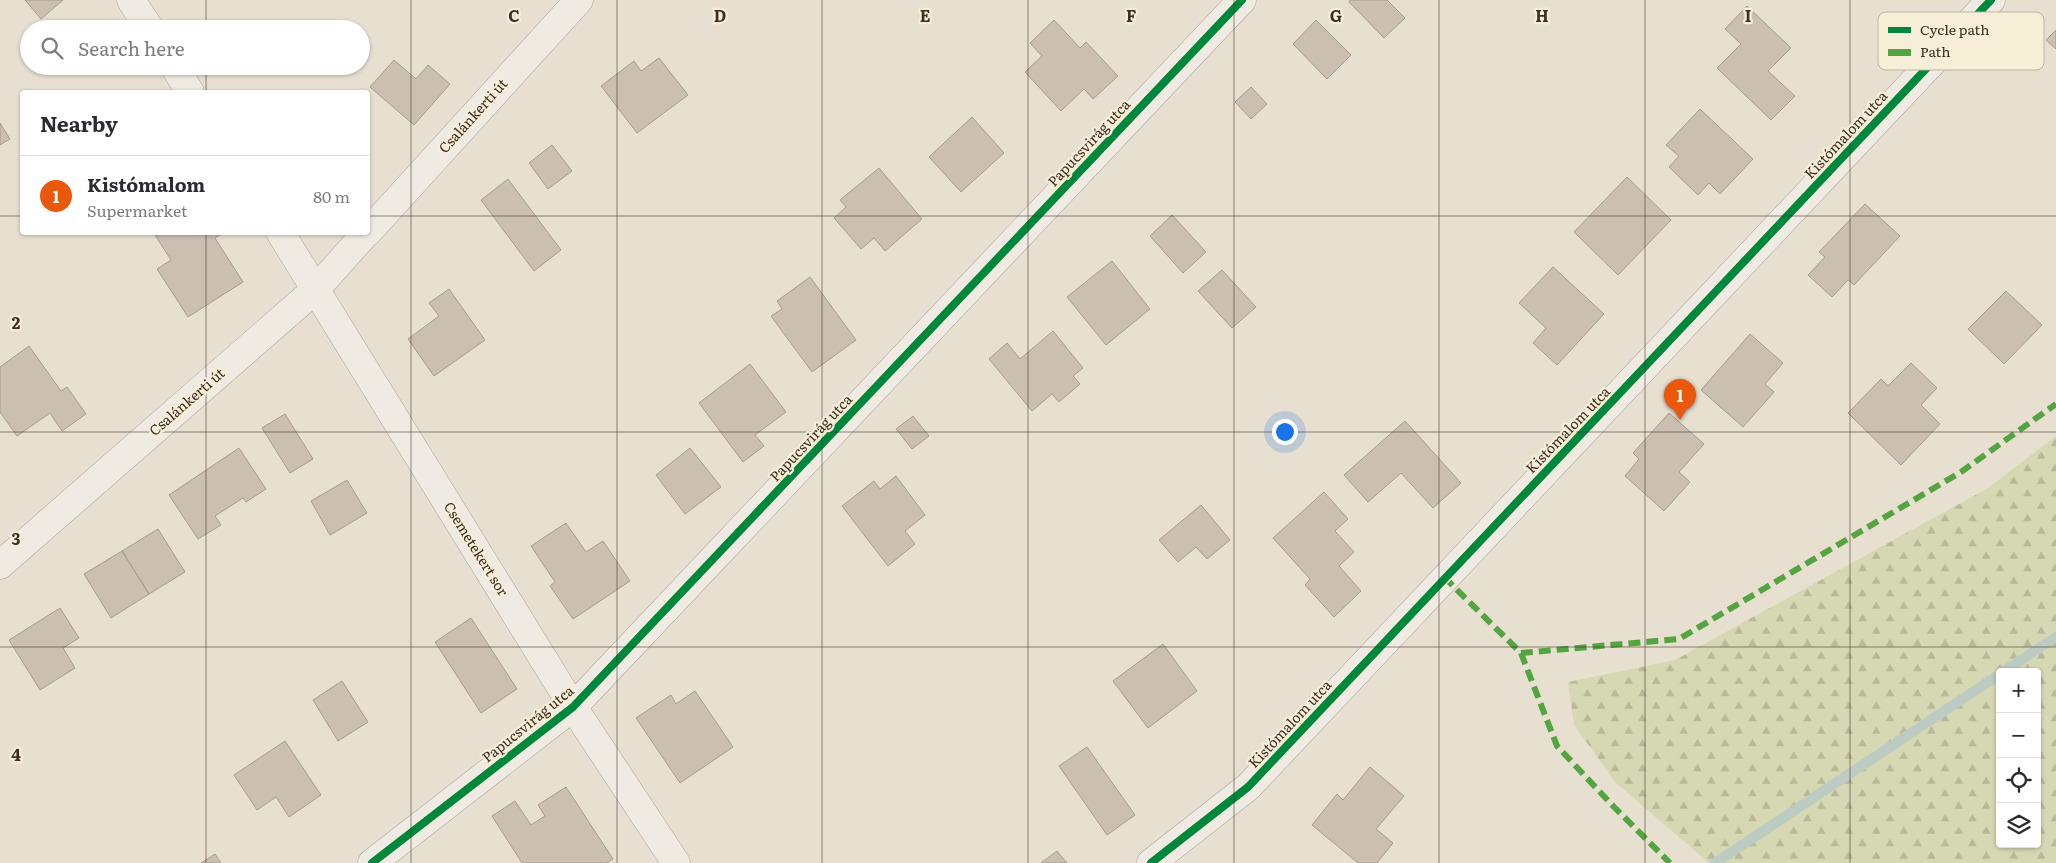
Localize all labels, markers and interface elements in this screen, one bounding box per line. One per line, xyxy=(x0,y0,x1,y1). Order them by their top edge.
text: C xyxy=(508,3,520,27)
text: D xyxy=(714,3,726,27)
text: E xyxy=(920,3,931,27)
text: F xyxy=(1126,3,1136,27)
text: G xyxy=(1330,3,1342,27)
text: H xyxy=(1535,3,1549,27)
text: I xyxy=(1745,3,1751,27)
legend xyxy=(1878,12,2044,70)
text: Cycle path xyxy=(1920,19,1989,39)
search box xyxy=(20,20,370,75)
icon: search xyxy=(38,34,66,62)
text: Search here xyxy=(78,34,185,62)
text: Path xyxy=(1920,41,1950,61)
street label: Csalánkerti út xyxy=(433,73,511,157)
street label: Kistómalom utca xyxy=(1799,86,1892,183)
street label: Papucsvirág utca xyxy=(1042,94,1134,190)
text: Nearby xyxy=(40,107,118,138)
text: Kistómalom xyxy=(87,170,205,198)
text: 1 xyxy=(53,184,59,208)
text: 80 m xyxy=(313,184,350,208)
text: Supermarket xyxy=(87,198,187,222)
text: 2 xyxy=(12,310,21,334)
street label: Csalánkerti út xyxy=(144,363,229,440)
pin: 1 xyxy=(1664,379,1696,420)
street label: Kistómalom utca xyxy=(1521,381,1614,477)
street label: Papucsvirág utca xyxy=(764,389,856,485)
your location xyxy=(1272,419,1298,445)
street label: Csemetekert sor xyxy=(440,497,514,600)
text: 3 xyxy=(12,526,21,550)
map controls xyxy=(1996,668,2041,848)
button: + xyxy=(1996,668,2041,713)
street label: Kistómalom utca xyxy=(1243,675,1336,772)
street label: Papucsvirág utca xyxy=(477,680,578,766)
button: − xyxy=(1996,713,2041,758)
text: 4 xyxy=(11,742,21,766)
button: locate xyxy=(1996,758,2041,803)
button: layers xyxy=(1996,803,2041,848)

